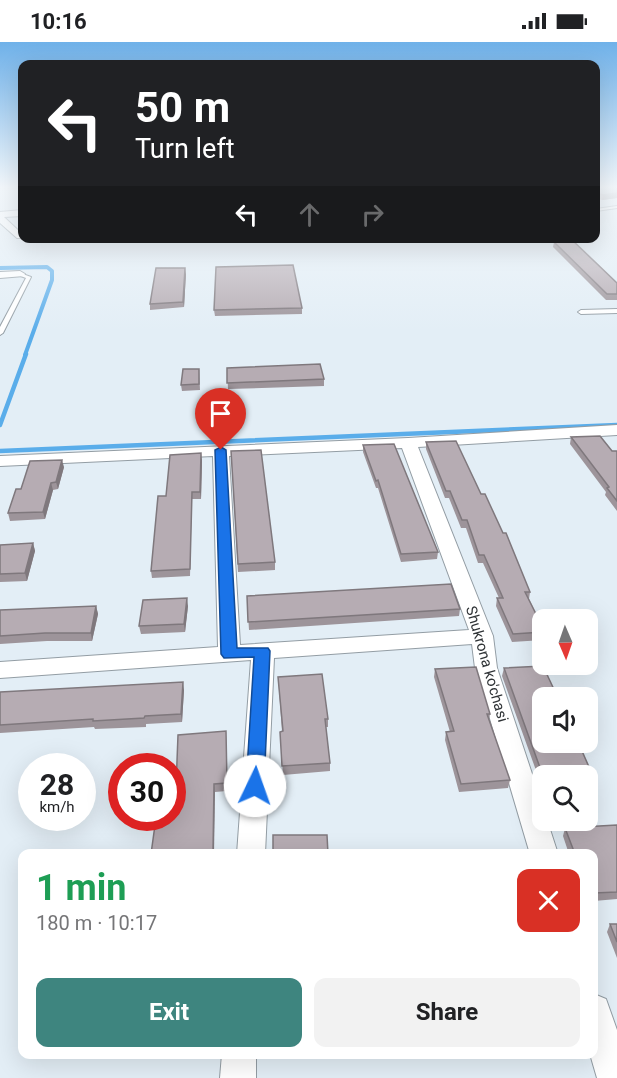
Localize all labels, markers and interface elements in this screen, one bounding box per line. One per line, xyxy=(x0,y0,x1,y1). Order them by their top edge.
text: 10:16 xyxy=(30,9,87,34)
text: 50 m xyxy=(135,83,230,132)
icon: left xyxy=(36,84,114,162)
text: Turn left xyxy=(135,133,235,165)
icon: left xyxy=(230,198,263,231)
icon: ahead xyxy=(293,198,326,231)
icon: right xyxy=(356,198,389,231)
pin xyxy=(195,388,246,450)
icon: arrive xyxy=(204,397,237,430)
street label: Shukrona ko'chasi xyxy=(462,604,512,724)
north arrow xyxy=(532,609,598,675)
map controls xyxy=(532,609,598,831)
button: sound xyxy=(532,687,598,753)
speed limit sign: 30 xyxy=(108,753,186,831)
position arrow xyxy=(223,754,287,818)
button: search xyxy=(532,765,598,831)
text: 28 xyxy=(40,767,74,802)
text: km/h xyxy=(39,798,75,816)
text: 1 min xyxy=(36,867,127,909)
button: close xyxy=(517,869,580,932)
text: 180 m · 10:17 xyxy=(36,911,157,935)
button: Exit xyxy=(36,978,302,1047)
button: Share xyxy=(314,978,580,1047)

